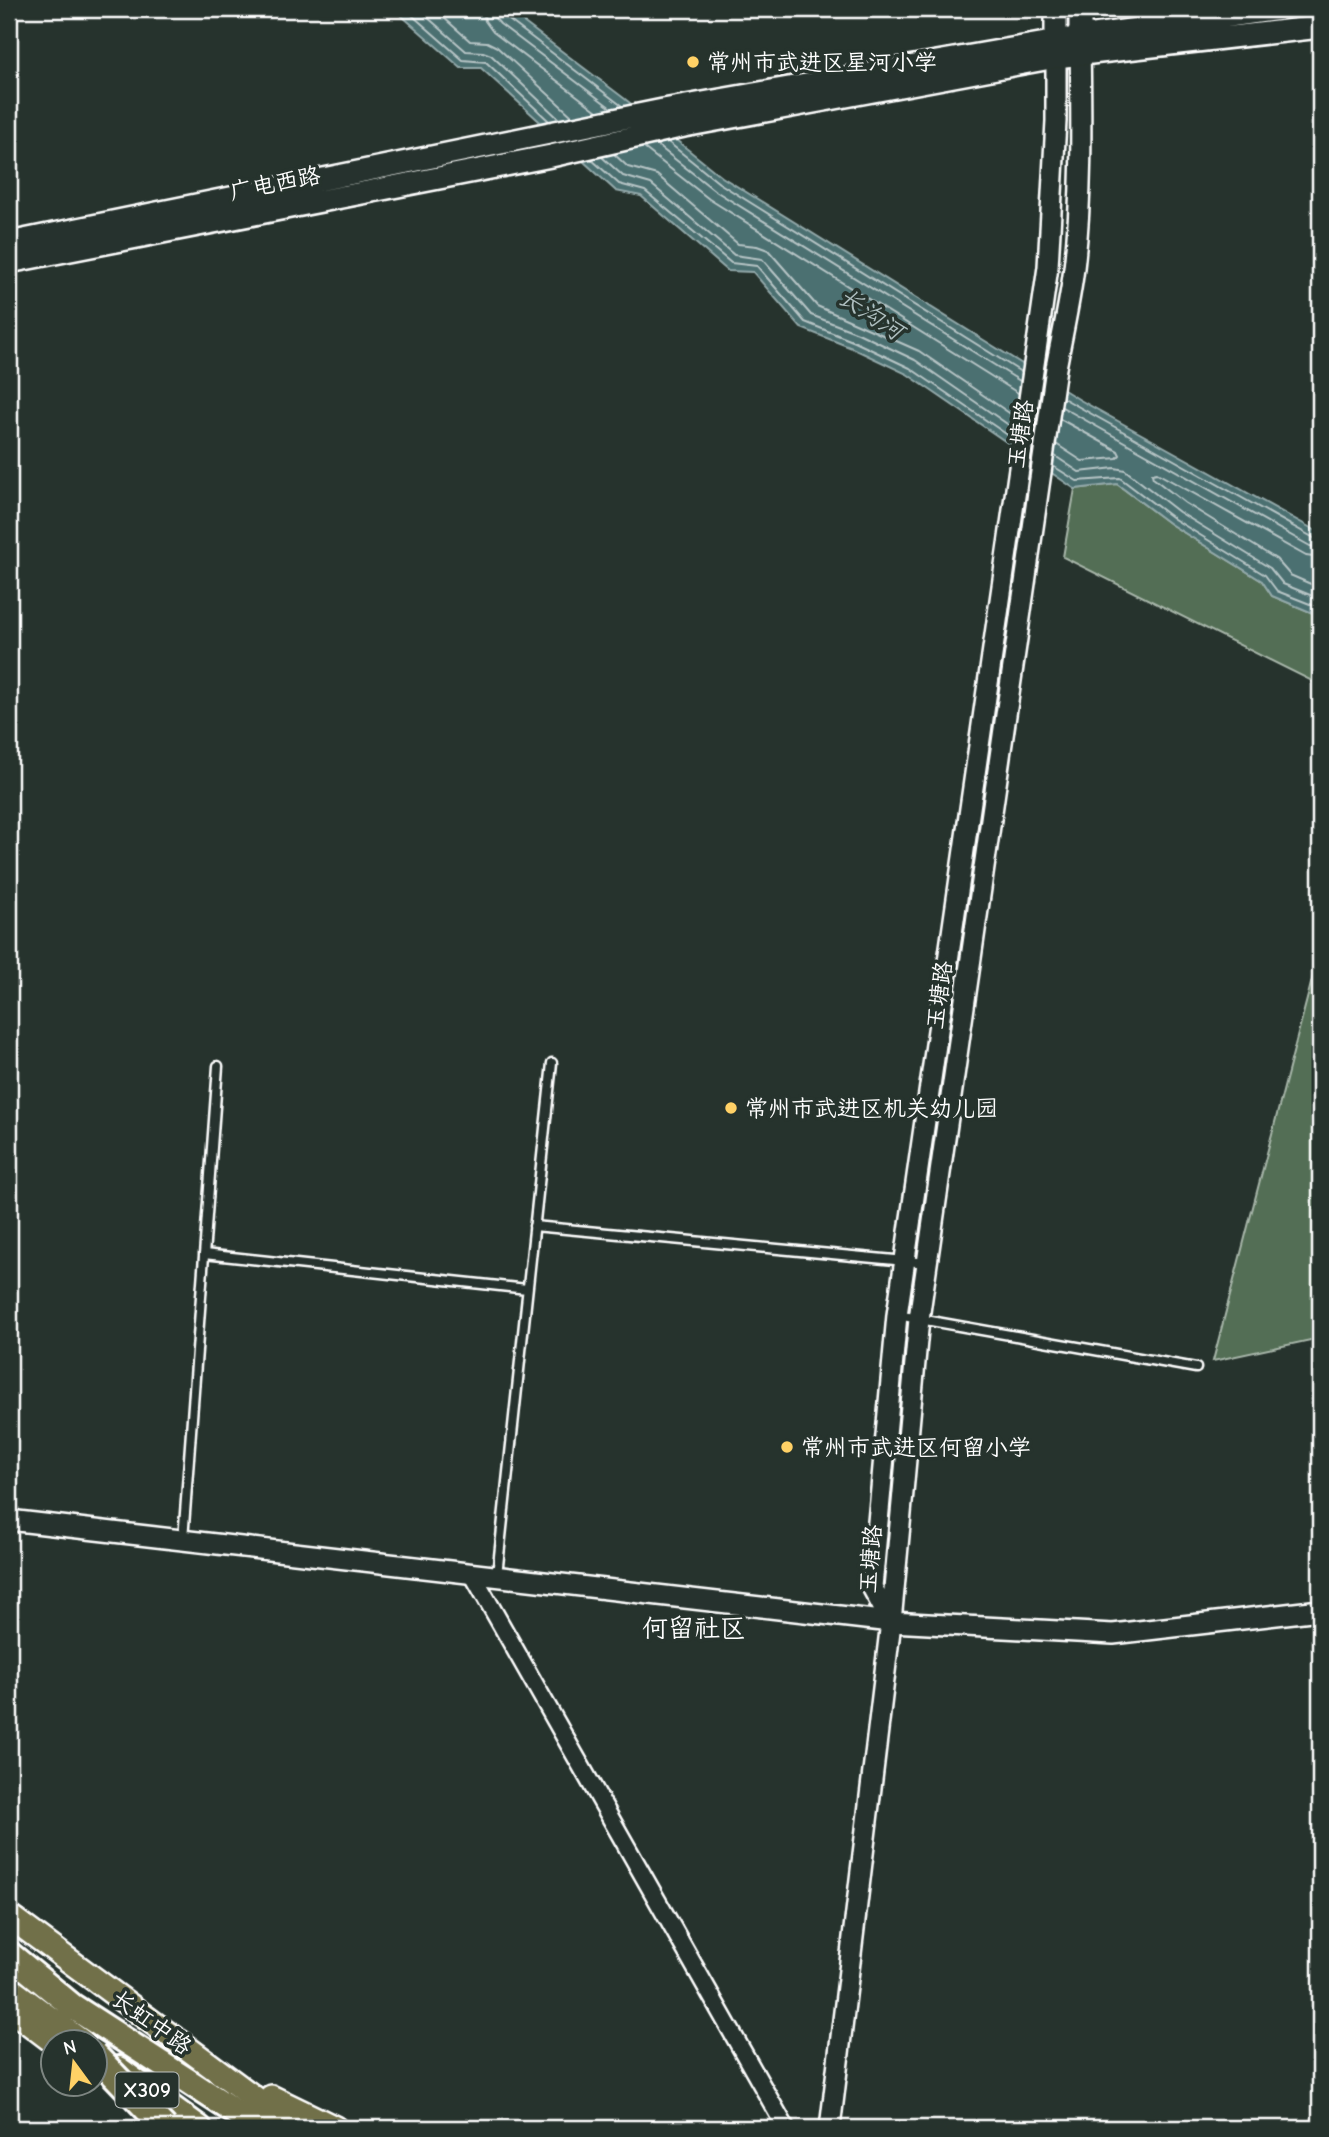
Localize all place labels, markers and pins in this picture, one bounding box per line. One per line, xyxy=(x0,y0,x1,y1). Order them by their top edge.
place label: 常州市武进区星河小学 xyxy=(707,49,937,76)
marker: 常州市武进区星河小学 xyxy=(685,54,701,70)
place label: 常州市武进区机关幼儿园 xyxy=(745,1095,998,1122)
marker: 常州市武进区机关幼儿园 xyxy=(723,1100,739,1116)
place label: 常州市武进区何留小学 xyxy=(801,1434,1031,1461)
marker: 常州市武进区何留小学 xyxy=(779,1439,795,1455)

